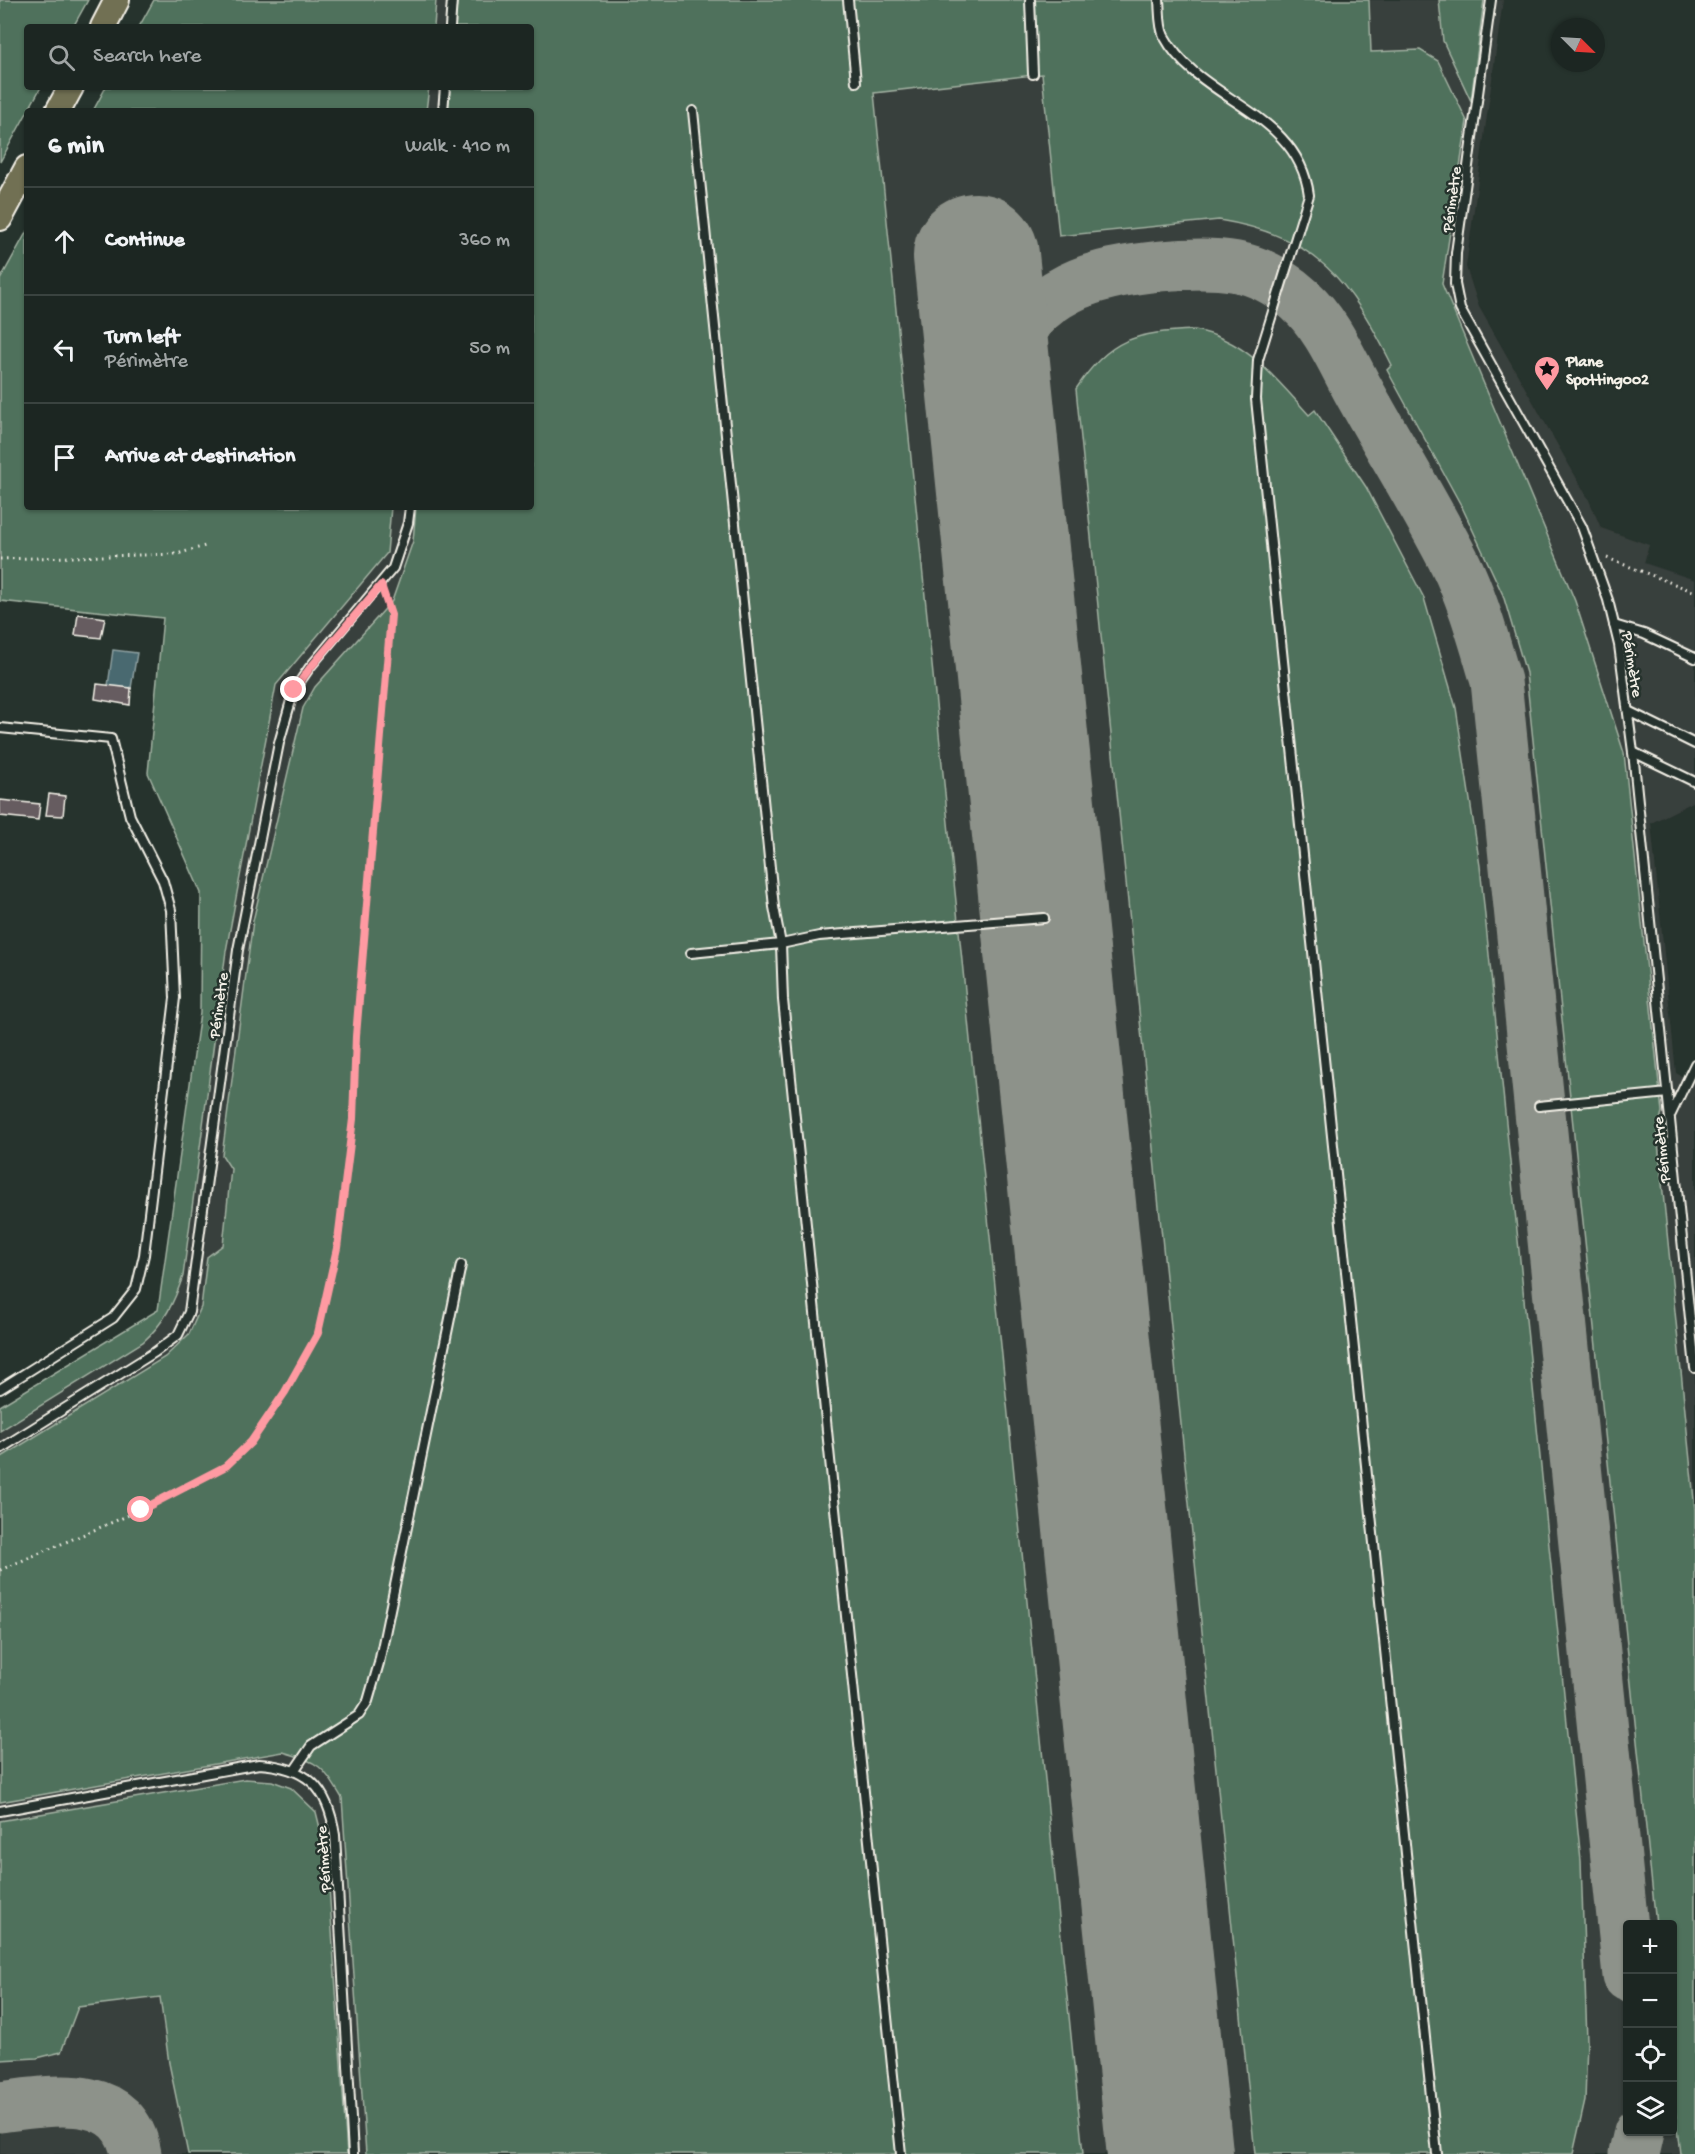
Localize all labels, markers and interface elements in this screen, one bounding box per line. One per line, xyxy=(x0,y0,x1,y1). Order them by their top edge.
north arrow xyxy=(1551,18,1605,72)
search box xyxy=(24,24,534,90)
icon: search xyxy=(45,41,78,74)
text: Search here xyxy=(93,44,201,70)
text: 6 min xyxy=(48,132,104,163)
text: Walk · 410 m xyxy=(405,136,510,159)
street label: Périmètre xyxy=(1439,165,1468,235)
icon: ahead xyxy=(48,225,81,258)
text: Continue xyxy=(105,228,185,254)
text: 360 m xyxy=(459,230,510,253)
text: Turn left xyxy=(105,325,179,351)
icon: left xyxy=(48,333,81,366)
text: 50 m xyxy=(469,338,510,361)
text: Périmètre xyxy=(105,351,188,374)
place icon: Plane Spotting002 xyxy=(1532,354,1562,392)
place label: Plane Spotting002 xyxy=(1565,354,1649,391)
icon: arrive xyxy=(48,441,81,474)
text: Arrive at destination xyxy=(105,444,295,470)
street label: Périmètre xyxy=(1616,629,1645,699)
route end xyxy=(280,676,306,702)
street label: Périmètre xyxy=(206,971,235,1041)
street label: Périmètre xyxy=(1650,1115,1676,1185)
route start xyxy=(127,1496,153,1522)
street label: Périmètre xyxy=(314,1824,337,1893)
map controls xyxy=(1623,1920,1677,2136)
button: + xyxy=(1623,1920,1677,1974)
button: − xyxy=(1623,1974,1677,2028)
button: locate xyxy=(1623,2028,1677,2082)
button: layers xyxy=(1623,2082,1677,2136)

